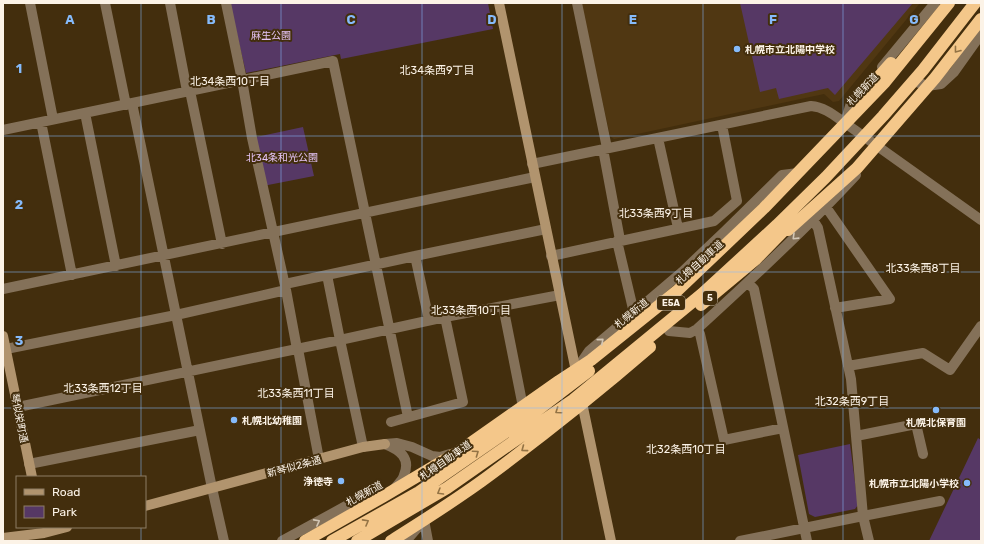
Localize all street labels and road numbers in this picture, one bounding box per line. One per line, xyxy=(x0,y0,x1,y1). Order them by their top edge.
street label: 札幌新道 xyxy=(845,71,881,108)
street label: 札樽自動車道 xyxy=(673,238,726,287)
road number: 5 xyxy=(703,291,717,305)
road number: E5A xyxy=(657,296,685,310)
street label: 札幌新道 xyxy=(612,297,651,331)
street label: 琴似栄町通 xyxy=(8,393,30,444)
street label: 札樽自動車道 xyxy=(418,439,474,483)
street label: 新琴似2条通 xyxy=(266,454,323,480)
street label: 札幌新道 xyxy=(344,479,385,509)

